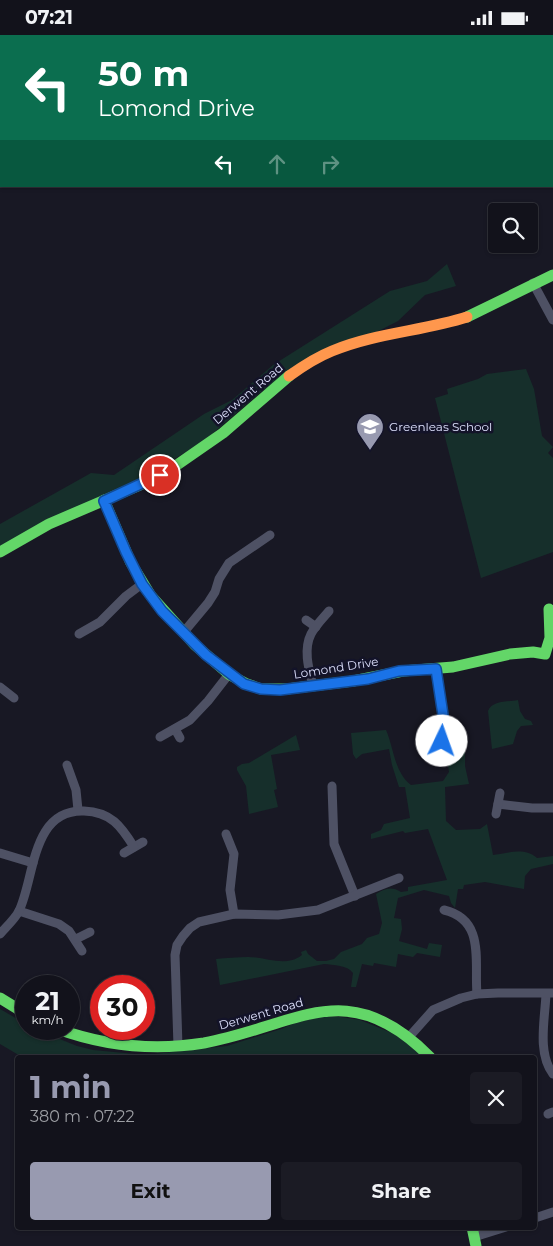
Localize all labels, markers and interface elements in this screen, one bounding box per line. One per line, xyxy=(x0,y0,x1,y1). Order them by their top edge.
text: 07:21 xyxy=(25,6,73,29)
text: 50 m xyxy=(98,52,189,95)
icon: left xyxy=(15,55,80,120)
text: Lomond Drive xyxy=(98,95,255,122)
icon: left xyxy=(210,150,238,178)
icon: ahead xyxy=(263,150,291,178)
icon: right xyxy=(316,150,344,178)
map controls xyxy=(488,203,538,253)
button: search xyxy=(488,203,538,253)
street label: Derwent Road xyxy=(209,360,286,427)
school or university icon: Greenleas School xyxy=(355,412,385,451)
place label: Greenleas School xyxy=(389,419,492,434)
pin xyxy=(139,454,181,496)
icon: arrive xyxy=(146,461,174,489)
street label: Lomond Drive xyxy=(292,653,379,682)
position arrow xyxy=(415,714,467,766)
speed limit sign: 30 xyxy=(90,975,155,1040)
text: 21 xyxy=(35,986,60,1016)
street label: Derwent Road xyxy=(217,994,305,1033)
text: km/h xyxy=(31,1012,64,1027)
text: 1 min xyxy=(30,1069,111,1106)
button: close xyxy=(470,1072,522,1124)
text: 380 m · 07:22 xyxy=(30,1107,135,1126)
button: Exit xyxy=(30,1162,271,1220)
button: Share xyxy=(281,1162,522,1220)

